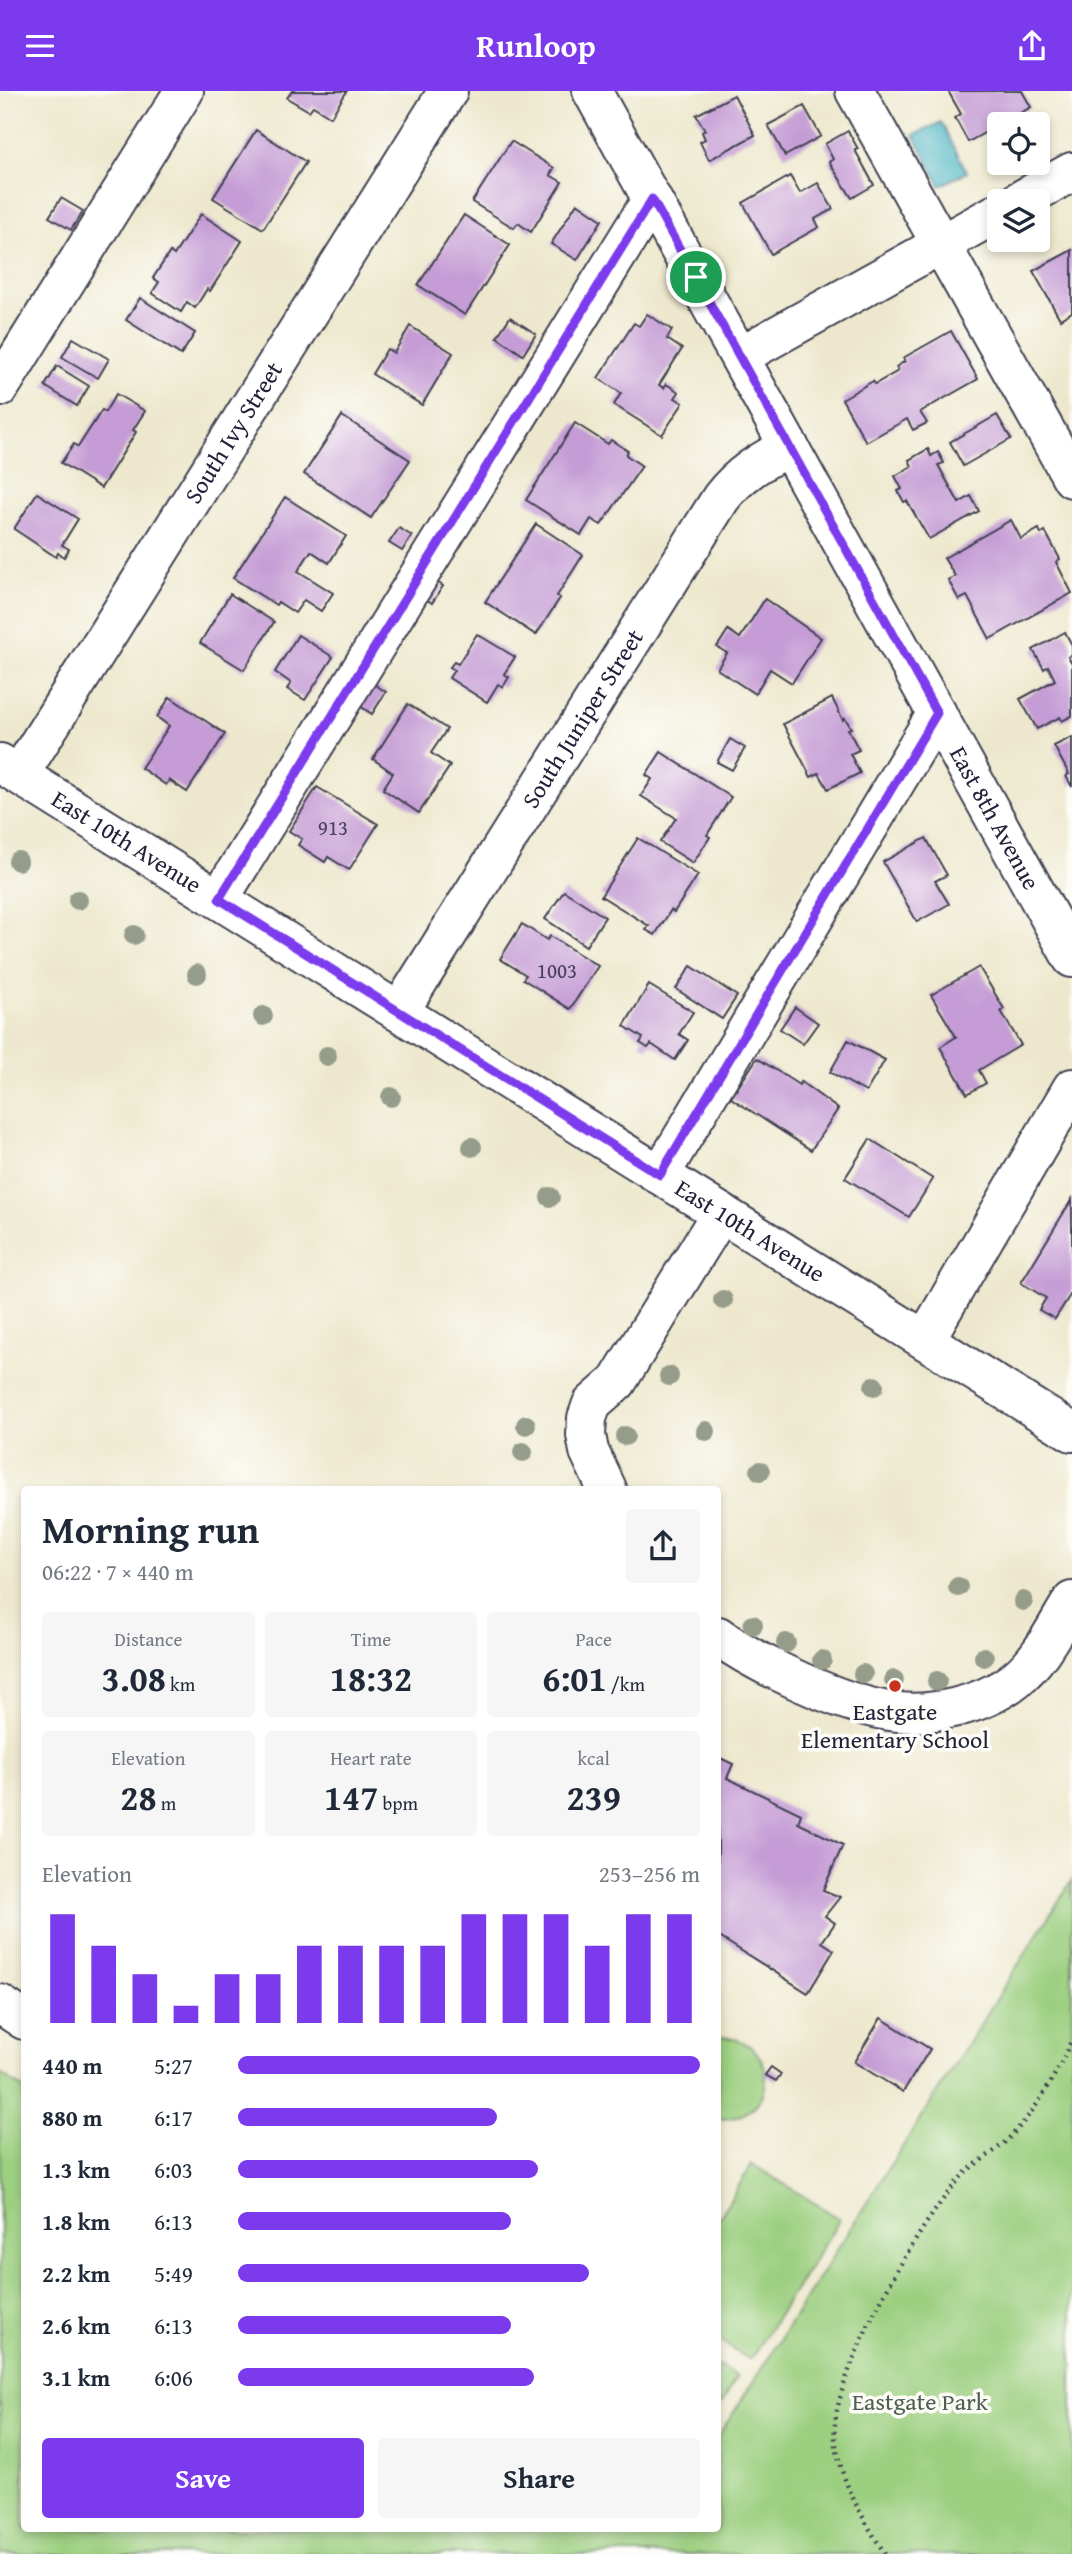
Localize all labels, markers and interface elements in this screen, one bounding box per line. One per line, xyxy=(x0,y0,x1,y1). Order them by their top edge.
text: Runloop xyxy=(476,22,596,69)
icon: menu xyxy=(21,27,59,65)
icon: share xyxy=(1013,27,1051,65)
map controls xyxy=(987,112,1050,252)
button: locate xyxy=(987,112,1050,175)
button: layers xyxy=(987,189,1050,252)
pin xyxy=(666,247,726,307)
icon: arrive xyxy=(677,258,715,296)
street label: South Ivy Street xyxy=(175,354,291,510)
street label: South Juniper Street xyxy=(513,622,652,815)
street label: East 8th Avenue xyxy=(941,740,1049,896)
street label: East 10th Avenue xyxy=(45,781,208,902)
house number: 913 xyxy=(318,812,348,843)
house number: 1003 xyxy=(537,955,577,986)
street label: East 10th Avenue xyxy=(668,1170,832,1291)
text: Morning run xyxy=(42,1501,259,1557)
button: share xyxy=(626,1509,700,1583)
text: 06:22 · 7 × 440 m xyxy=(42,1555,194,1588)
text: Distance xyxy=(114,1625,182,1653)
text: Time xyxy=(351,1625,391,1653)
text: Pace xyxy=(575,1625,612,1653)
text: 3.08 xyxy=(102,1653,166,1704)
text: 18:32 xyxy=(330,1653,412,1704)
text: 6:01 xyxy=(542,1653,607,1704)
text: km xyxy=(166,1670,195,1698)
text: /km xyxy=(607,1670,645,1698)
marker: Eastgate Elementary School xyxy=(887,1678,903,1694)
place label: Eastgate Elementary School xyxy=(801,1694,989,1757)
text: Elevation xyxy=(111,1744,186,1772)
text: Heart rate xyxy=(330,1744,412,1772)
text: kcal xyxy=(577,1744,610,1772)
text: 28 xyxy=(120,1772,157,1823)
text: 147 xyxy=(324,1772,378,1823)
text: 239 xyxy=(566,1772,621,1823)
text: m xyxy=(157,1789,176,1817)
text: bpm xyxy=(378,1789,418,1817)
text: Elevation xyxy=(42,1857,132,1890)
text: 253–256 m xyxy=(599,1857,700,1890)
text: 440 m xyxy=(42,2049,103,2082)
text: 5:27 xyxy=(154,2049,193,2082)
text: 880 m xyxy=(42,2101,103,2134)
text: 6:17 xyxy=(154,2101,193,2134)
text: 1.3 km xyxy=(42,2153,110,2186)
text: 6:03 xyxy=(154,2153,193,2186)
text: 1.8 km xyxy=(42,2205,110,2238)
text: 6:13 xyxy=(154,2205,193,2238)
text: 2.2 km xyxy=(42,2257,110,2290)
text: 5:49 xyxy=(154,2257,193,2290)
text: 2.6 km xyxy=(42,2309,110,2342)
text: 6:13 xyxy=(154,2309,193,2342)
text: 3.1 km xyxy=(42,2361,110,2394)
text: 6:06 xyxy=(154,2361,193,2394)
park label: Eastgate Park xyxy=(852,2384,989,2419)
button: Save xyxy=(42,2438,364,2518)
button: Share xyxy=(378,2438,700,2518)

